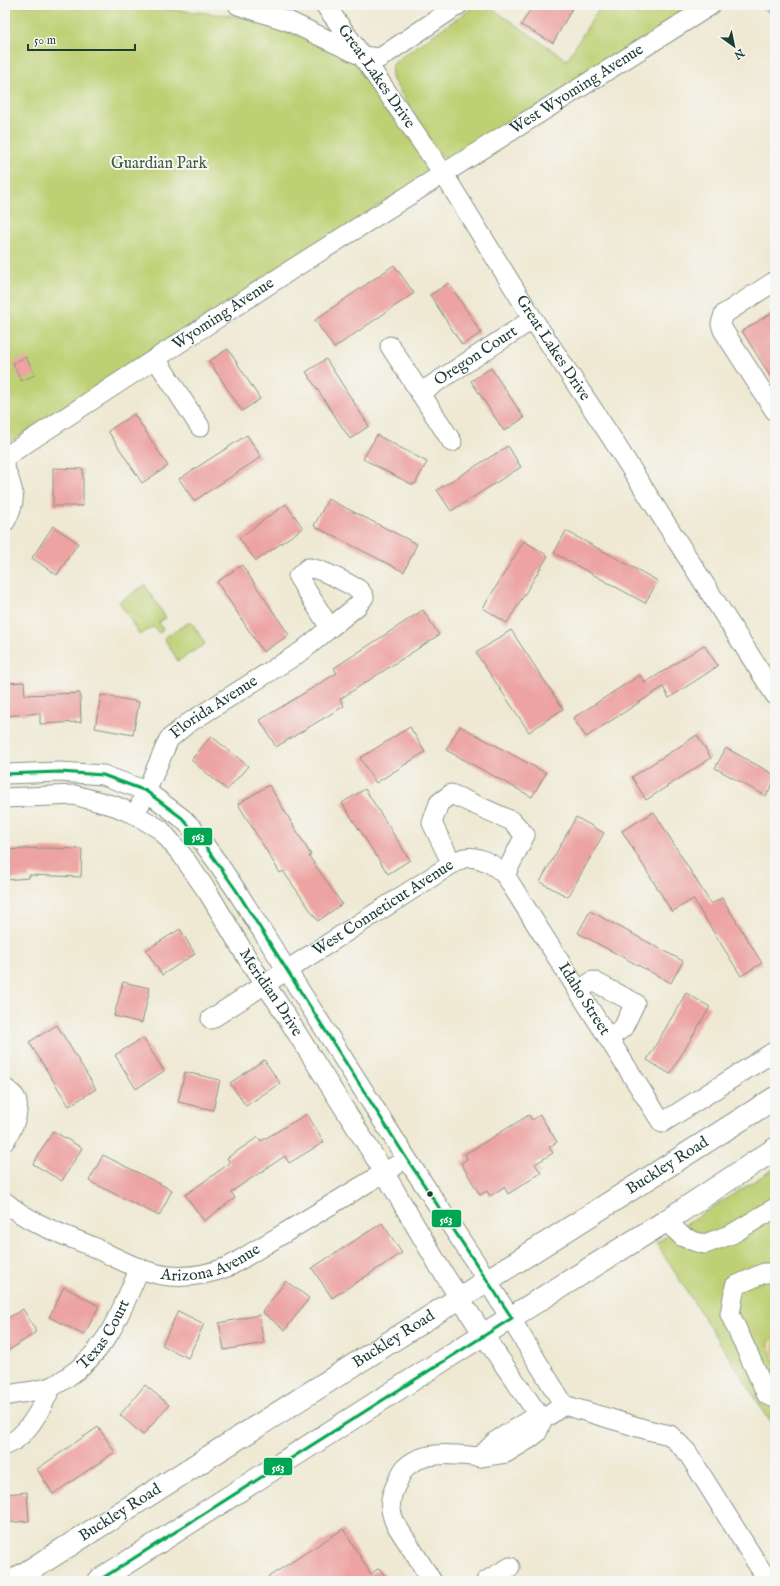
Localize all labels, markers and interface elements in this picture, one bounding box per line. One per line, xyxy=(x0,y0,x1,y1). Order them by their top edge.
street label: Great Lakes Drive xyxy=(333,21,419,133)
scale bar xyxy=(28,26,135,52)
north arrow xyxy=(714,26,754,66)
text: 50 m xyxy=(34,33,56,48)
street label: West Wyoming Avenue xyxy=(507,40,648,139)
text: N xyxy=(731,45,748,62)
park label: Guardian Park xyxy=(111,154,207,174)
street label: Wyoming Avenue xyxy=(169,274,278,355)
street label: Great Lakes Drive xyxy=(511,292,594,405)
street label: Oregon Court xyxy=(431,322,522,391)
street label: Florida Avenue xyxy=(166,671,262,744)
line badge: 563 xyxy=(183,827,213,846)
text: 563 xyxy=(192,830,204,844)
street label: West Conneticut Avenue xyxy=(309,855,458,961)
street label: Meridian Drive xyxy=(234,945,307,1041)
street label: Idaho Street xyxy=(553,959,614,1040)
street label: Buckley Road xyxy=(623,1132,713,1200)
unlabelled marker xyxy=(425,1189,435,1199)
line badge: 563 xyxy=(431,1209,462,1228)
text: 563 xyxy=(440,1213,452,1227)
street label: Arizona Avenue xyxy=(158,1240,264,1287)
street label: Texas Court xyxy=(74,1296,135,1375)
street label: Buckley Road xyxy=(349,1306,439,1373)
line badge: 563 xyxy=(263,1457,293,1476)
text: 563 xyxy=(272,1461,284,1475)
street label: Buckley Road xyxy=(75,1479,166,1546)

